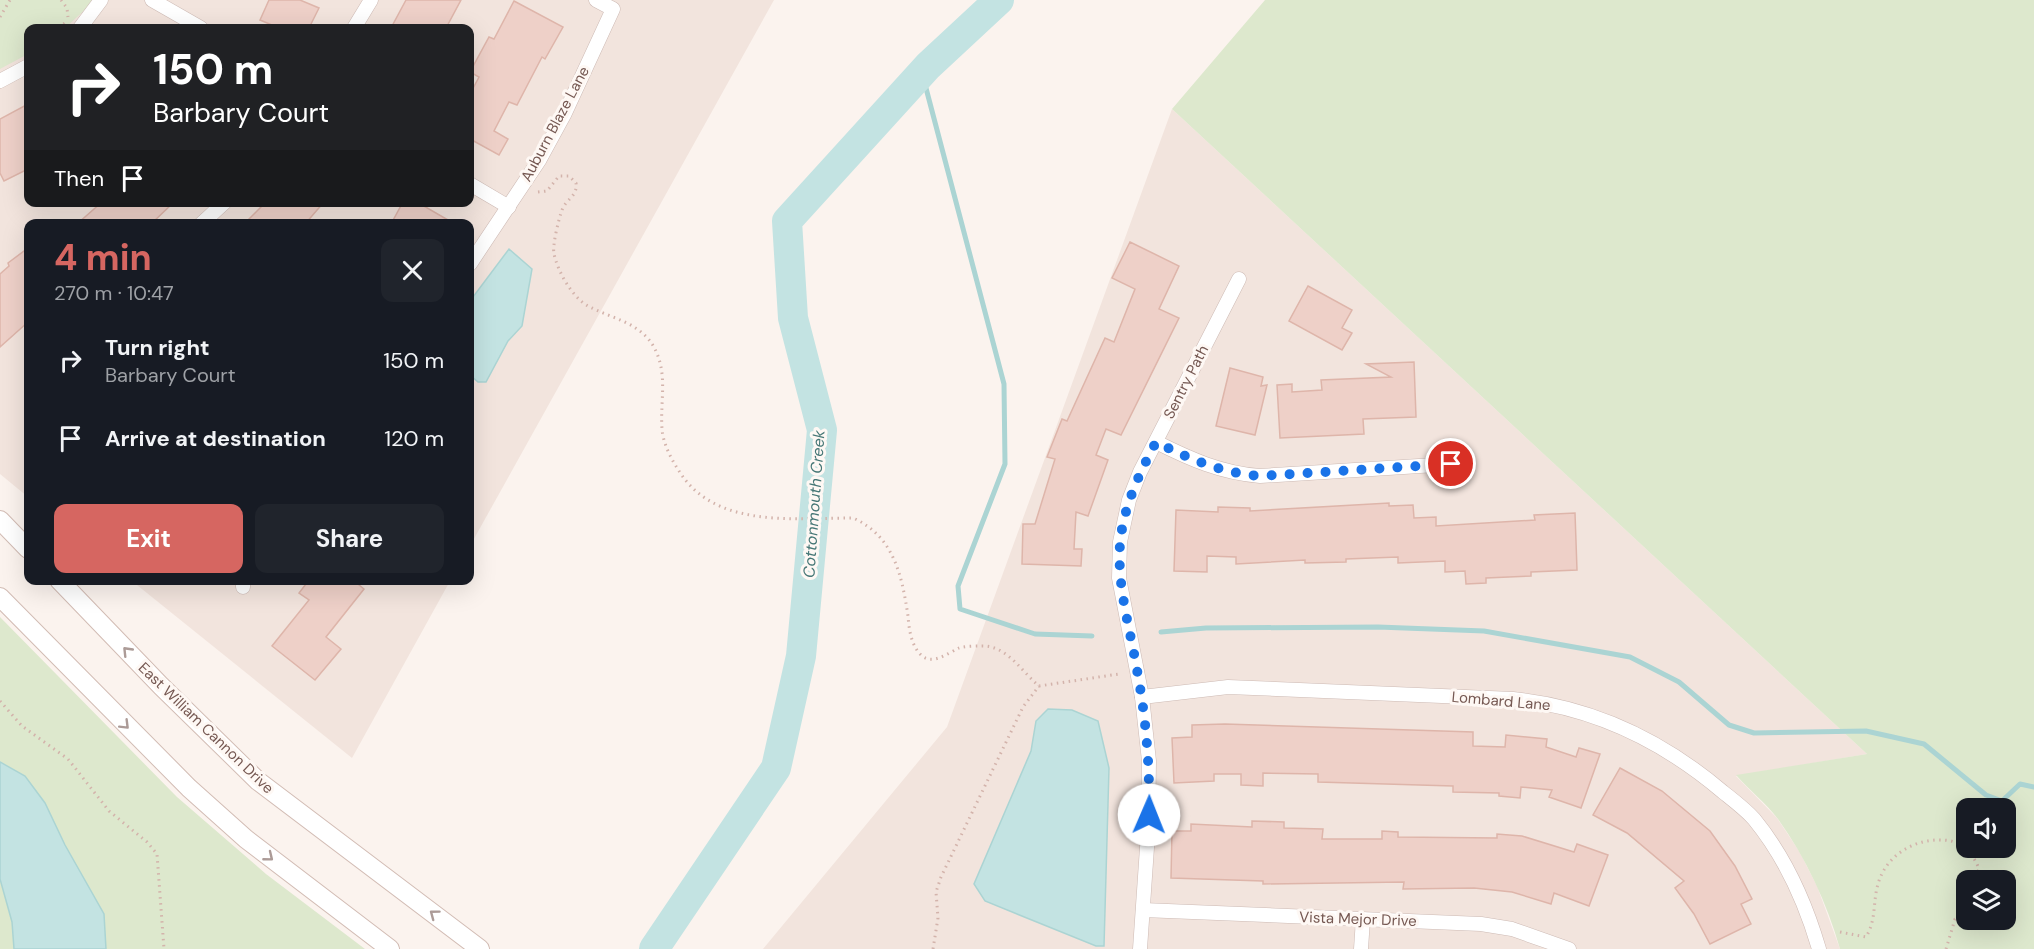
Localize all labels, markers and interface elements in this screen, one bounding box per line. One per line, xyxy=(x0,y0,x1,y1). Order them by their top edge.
text: 150 m xyxy=(153,42,273,97)
icon: right xyxy=(54,48,132,126)
street label: Auburn Blaze Lane xyxy=(516,63,594,185)
text: Barbary Court xyxy=(153,95,329,130)
icon: arrive xyxy=(116,162,149,195)
text: Then xyxy=(54,164,104,193)
text: 4 min xyxy=(54,234,152,281)
button: close xyxy=(381,239,444,302)
text: 270 m · 10:47 xyxy=(54,280,174,306)
text: Turn right xyxy=(105,333,210,362)
street label: Sentry Path xyxy=(1159,342,1213,422)
icon: right xyxy=(54,344,87,377)
text: 150 m xyxy=(383,346,444,375)
text: Barbary Court xyxy=(105,362,235,388)
icon: arrive xyxy=(54,422,87,455)
text: Arrive at destination xyxy=(105,424,326,453)
text: 120 m xyxy=(384,424,444,453)
water label: Cottonmouth Creek xyxy=(798,429,830,579)
pin xyxy=(1425,438,1476,489)
icon: arrive xyxy=(1434,447,1467,480)
button: Exit xyxy=(54,504,243,573)
button: Share xyxy=(255,504,444,573)
one-way arrow xyxy=(123,647,134,658)
street label: East William Cannon Drive xyxy=(134,658,278,798)
street label: Lombard Lane xyxy=(1451,687,1551,715)
one-way arrow xyxy=(118,717,129,728)
position arrow xyxy=(1117,783,1181,847)
map controls xyxy=(1956,798,2016,930)
button: sound xyxy=(1956,798,2016,858)
one-way arrow xyxy=(262,849,273,860)
button: layers xyxy=(1956,870,2016,930)
street label: Vista Mejor Drive xyxy=(1299,907,1417,931)
one-way arrow xyxy=(429,910,440,921)

